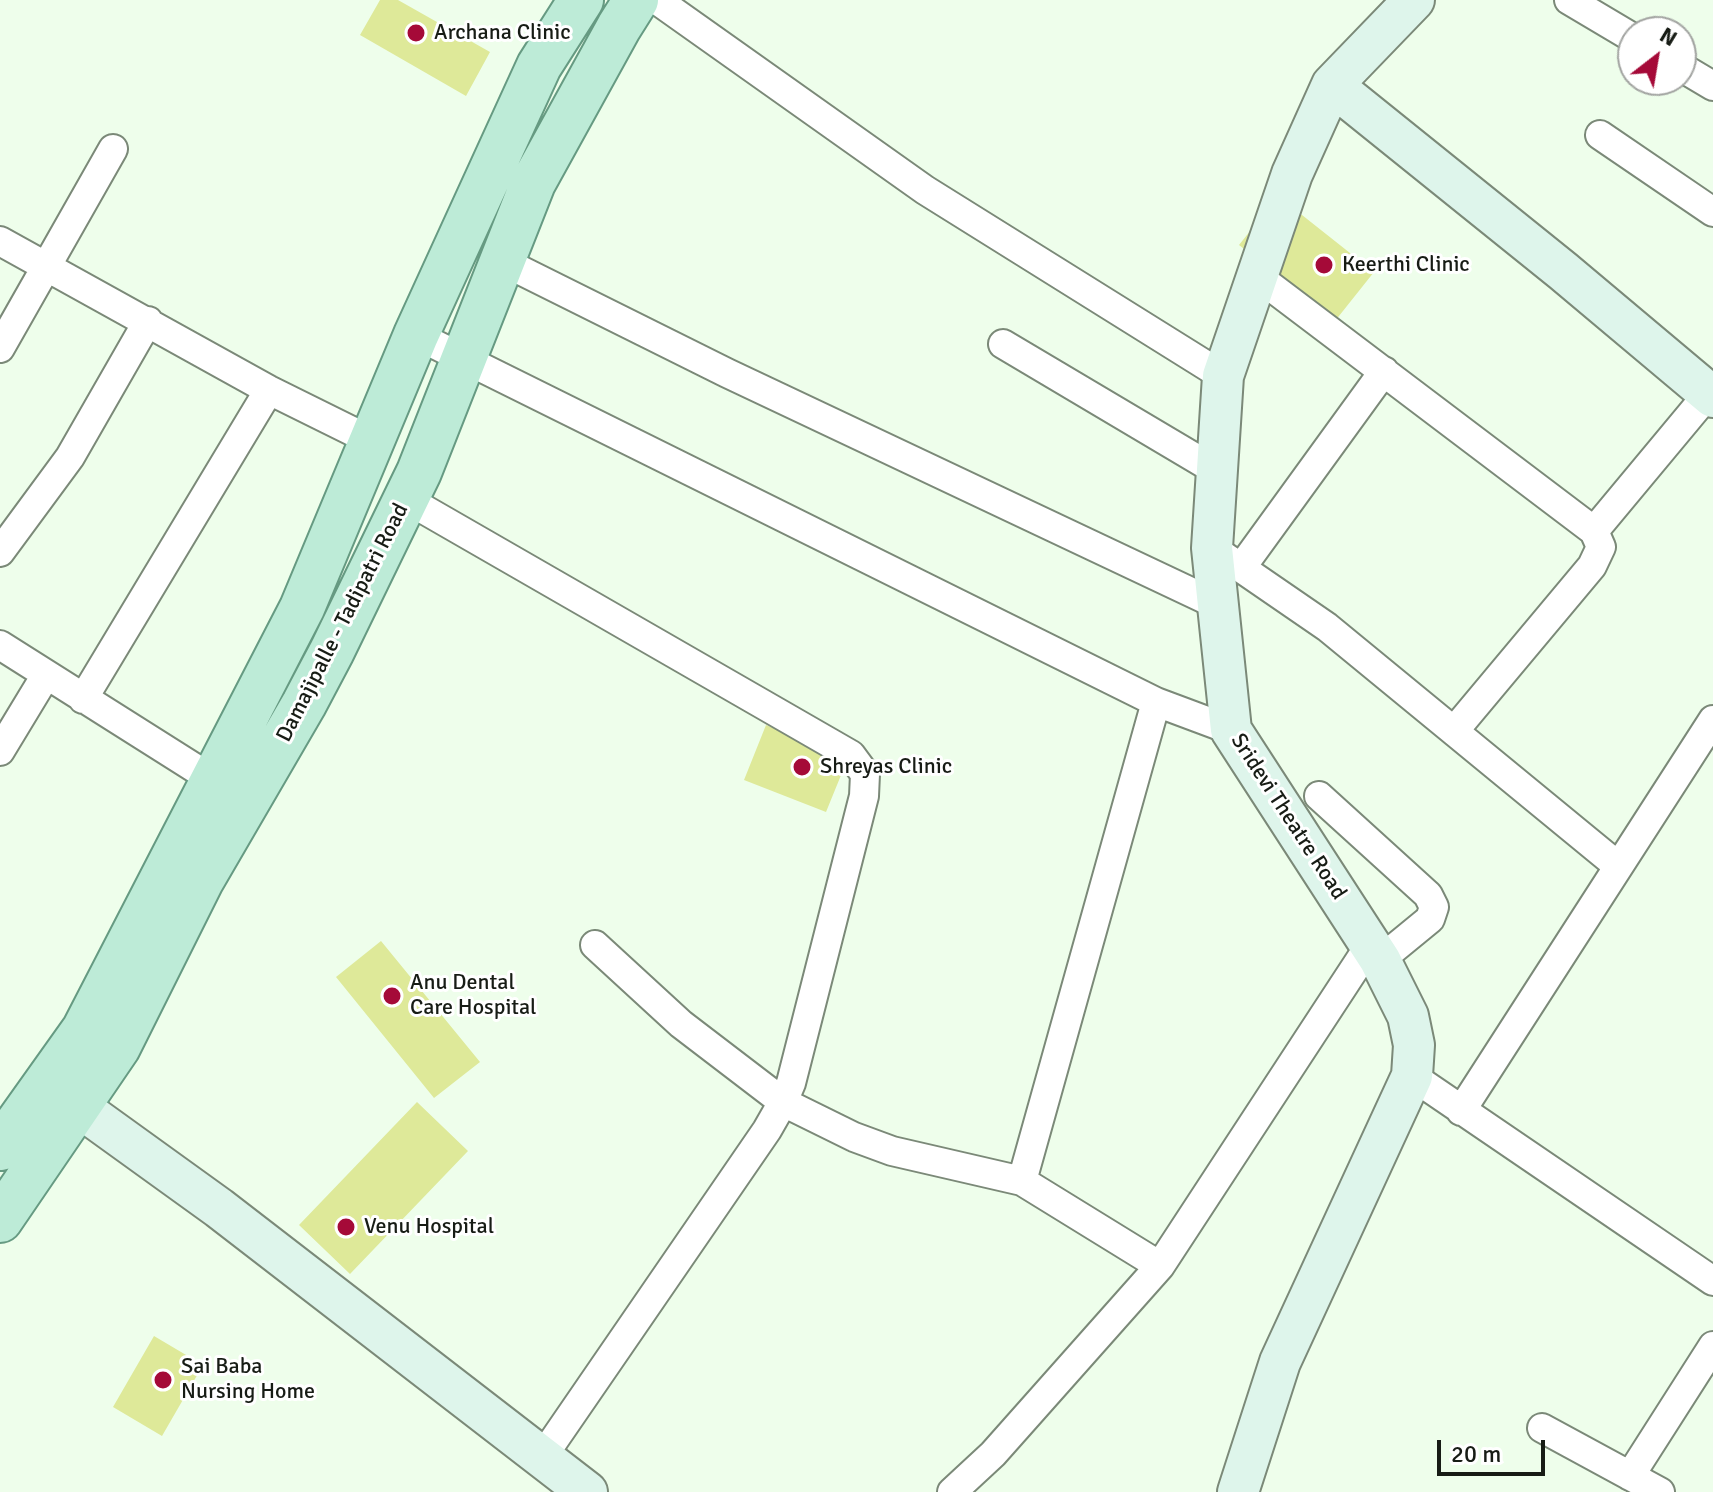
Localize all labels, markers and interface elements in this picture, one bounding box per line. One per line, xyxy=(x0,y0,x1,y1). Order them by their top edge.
north arrow xyxy=(1617,16,1697,96)
place label: Archana Clinic xyxy=(434,20,571,46)
text: N xyxy=(1655,21,1682,52)
marker: Archana Clinic xyxy=(405,22,427,44)
place label: Keerthi Clinic xyxy=(1342,252,1470,278)
marker: Keerthi Clinic xyxy=(1313,254,1335,276)
street label: Damajipalle - Tadipatri Road xyxy=(271,499,415,747)
street label: Sridevi Theatre Road xyxy=(1224,729,1352,905)
place label: Shreyas Clinic xyxy=(820,754,952,780)
marker: Shreyas Clinic xyxy=(791,756,813,778)
place label: Anu Dental Care Hospital xyxy=(410,970,537,1022)
marker: Anu Dental Care Hospital xyxy=(381,985,403,1007)
place label: Venu Hospital xyxy=(364,1214,494,1240)
marker: Venu Hospital xyxy=(335,1216,357,1238)
place label: Sai Baba Nursing Home xyxy=(181,1354,315,1406)
marker: Sai Baba Nursing Home xyxy=(152,1369,174,1391)
scale bar xyxy=(1441,1424,1549,1474)
text: 20 m xyxy=(1451,1439,1501,1469)

